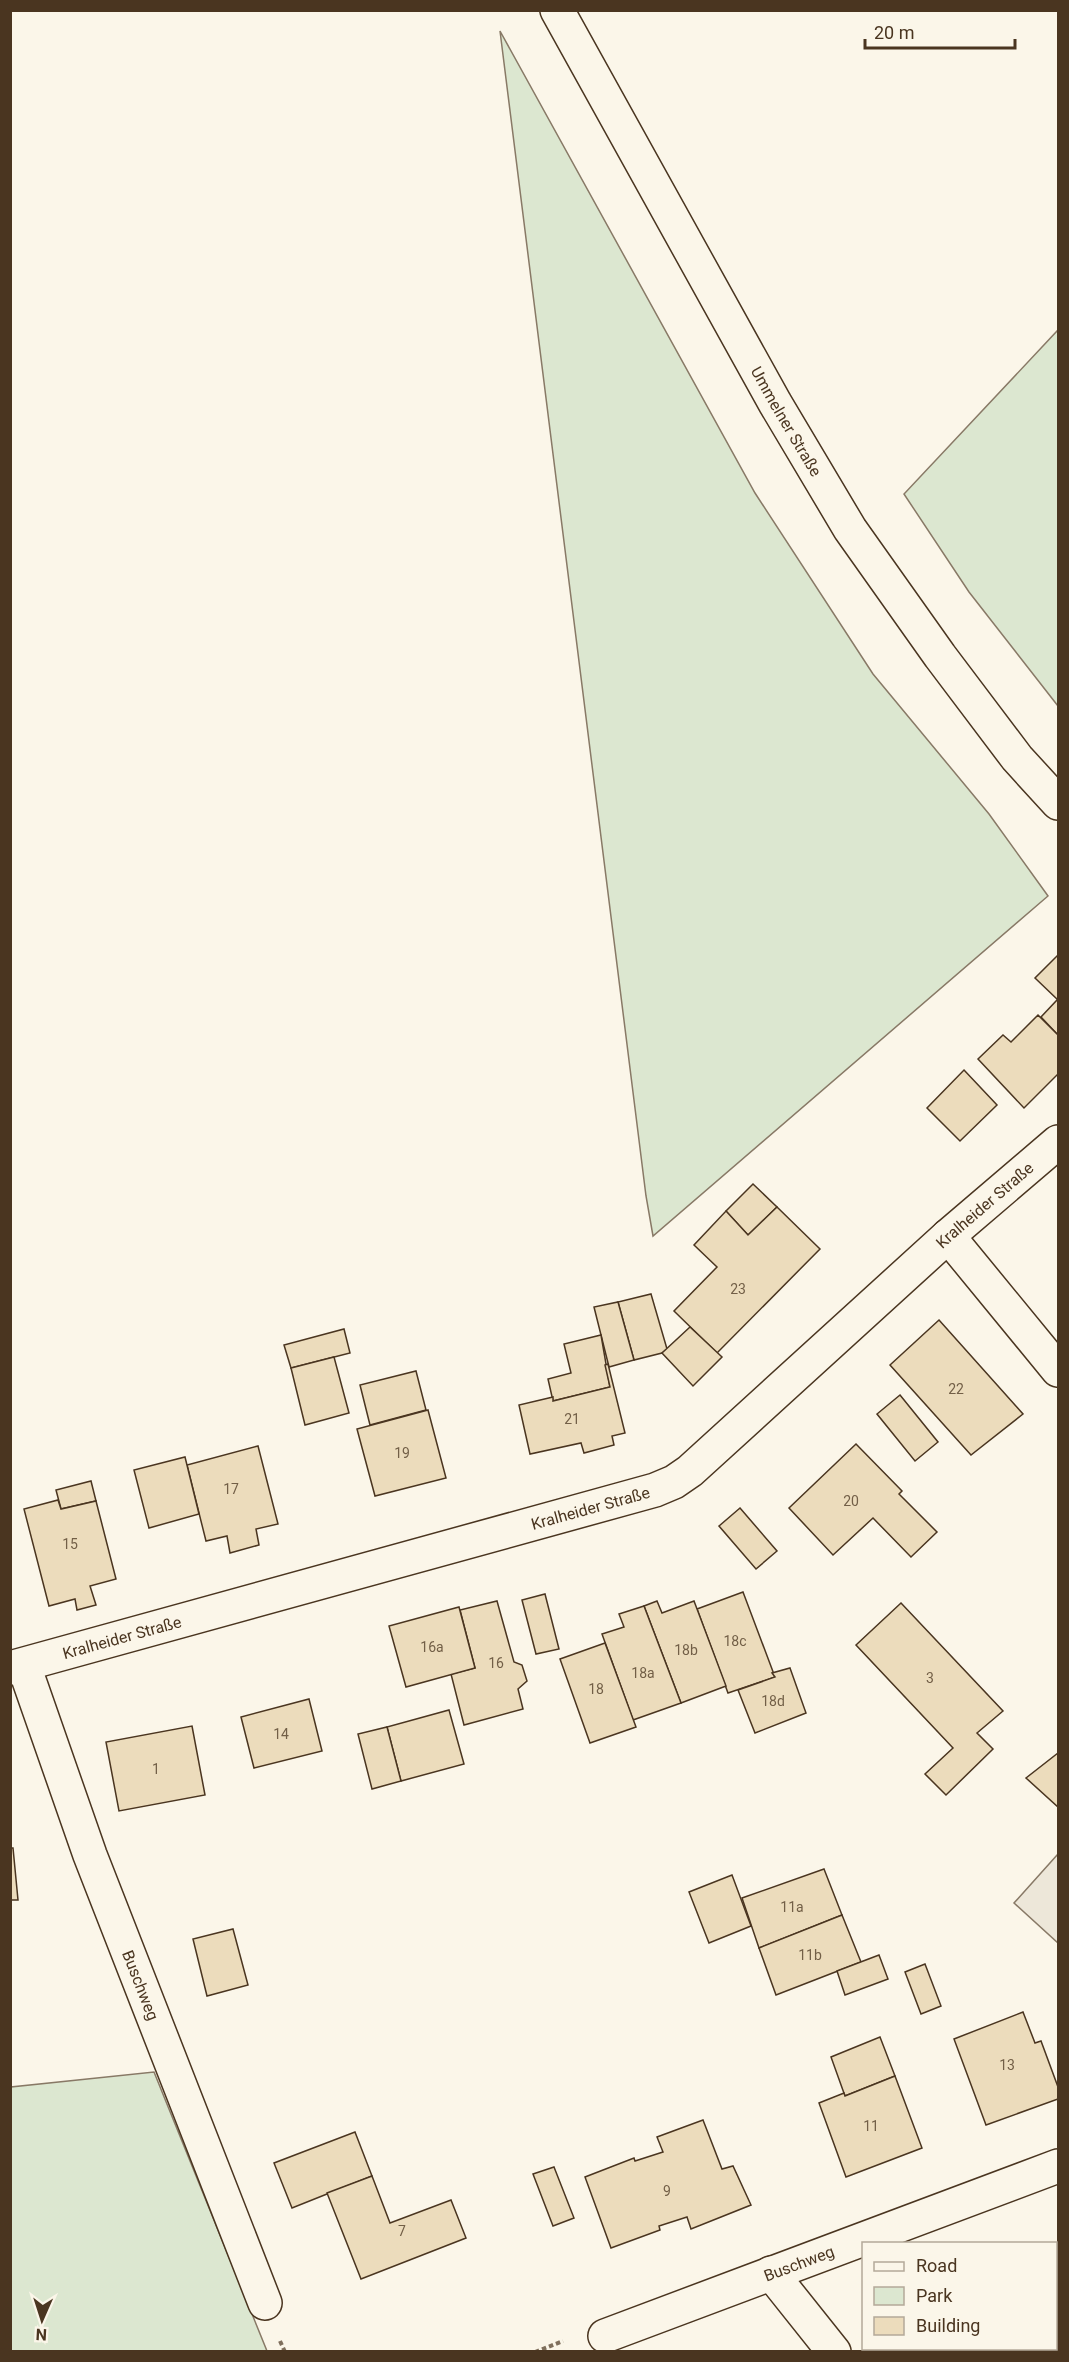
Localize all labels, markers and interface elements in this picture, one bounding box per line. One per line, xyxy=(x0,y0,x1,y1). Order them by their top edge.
scale bar xyxy=(865,12,1015,50)
text: 20 m xyxy=(874,22,914,43)
street label: Ummelner Straße xyxy=(747,363,826,480)
street label: Kralheider Straße xyxy=(932,1158,1037,1252)
house number: 23 xyxy=(730,1281,746,1297)
house number: 22 xyxy=(948,1381,964,1397)
house number: 21 xyxy=(564,1411,580,1427)
house number: 19 xyxy=(394,1445,410,1461)
house number: 17 xyxy=(223,1481,239,1497)
street label: Kralheider Straße xyxy=(529,1482,652,1533)
house number: 20 xyxy=(843,1493,859,1509)
house number: 15 xyxy=(62,1536,78,1552)
street label: Kralheider Straße xyxy=(60,1612,183,1663)
house number: 18c xyxy=(723,1633,747,1649)
house number: 16a xyxy=(420,1639,444,1655)
house number: 18b xyxy=(674,1642,698,1658)
house number: 16 xyxy=(488,1655,504,1671)
house number: 18a xyxy=(631,1665,655,1681)
house number: 3 xyxy=(926,1670,934,1686)
house number: 18 xyxy=(588,1681,604,1697)
house number: 18d xyxy=(761,1693,785,1709)
house number: 14 xyxy=(273,1726,289,1742)
house number: 1 xyxy=(152,1761,160,1777)
house number: 11a xyxy=(780,1899,804,1915)
street label: Buschweg xyxy=(119,1947,163,2023)
house number: 11b xyxy=(798,1947,822,1963)
house number: 13 xyxy=(999,2057,1015,2073)
house number: 11 xyxy=(863,2118,879,2134)
house number: 9 xyxy=(663,2183,671,2199)
house number: 7 xyxy=(398,2223,406,2239)
street label: Buschweg xyxy=(761,2241,837,2285)
legend xyxy=(862,2242,1057,2350)
text: Road xyxy=(916,2255,957,2276)
text: Park xyxy=(916,2285,953,2306)
north arrow xyxy=(12,2290,72,2350)
text: Building xyxy=(916,2315,980,2336)
text: N xyxy=(35,2325,47,2344)

